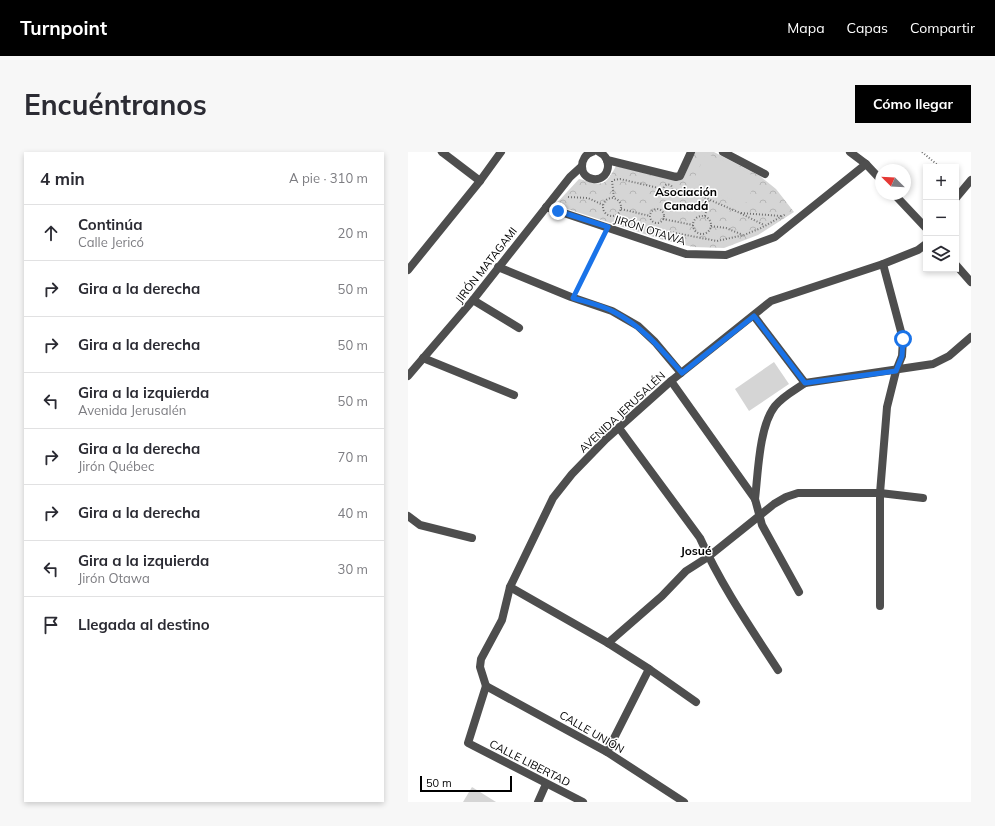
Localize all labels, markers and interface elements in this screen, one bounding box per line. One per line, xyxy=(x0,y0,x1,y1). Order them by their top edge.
text: Turnpoint xyxy=(20,16,107,40)
text: Mapa xyxy=(787,19,825,37)
text: Capas xyxy=(847,19,888,37)
text: Compartir xyxy=(910,19,975,37)
button: Cómo llegar xyxy=(855,85,971,123)
text: Encuéntranos xyxy=(24,87,207,122)
north arrow xyxy=(875,164,911,200)
map controls xyxy=(923,164,959,272)
button: + xyxy=(923,164,959,200)
text: 4 min xyxy=(40,168,85,189)
text: A pie · 310 m xyxy=(289,170,368,186)
district label: Asociación Canadá xyxy=(655,184,717,213)
button: − xyxy=(923,200,959,236)
route end xyxy=(549,202,567,220)
street label: JIRÓN OTAWA xyxy=(612,212,688,248)
text: Continúa xyxy=(78,215,143,234)
icon: ahead xyxy=(40,222,62,244)
street label: JIRÓN MATAGAMI xyxy=(452,224,520,306)
text: 20 m xyxy=(338,225,368,241)
text: Calle Jericó xyxy=(78,234,144,250)
button: layers xyxy=(923,236,959,272)
icon: right xyxy=(40,278,62,300)
text: Gira a la derecha xyxy=(78,279,200,298)
text: 50 m xyxy=(338,281,368,297)
route start xyxy=(894,330,912,348)
icon: right xyxy=(40,334,62,356)
text: Gira a la derecha xyxy=(78,335,200,354)
text: 50 m xyxy=(338,337,368,353)
street label: AVENIDA JERUSALÉN xyxy=(576,368,668,456)
text: Gira a la izquierda xyxy=(78,383,209,402)
icon: left xyxy=(40,390,62,412)
text: 50 m xyxy=(338,393,368,409)
text: Avenida Jerusalén xyxy=(78,402,186,418)
text: Gira a la derecha xyxy=(78,439,200,458)
icon: right xyxy=(40,446,62,468)
text: 70 m xyxy=(338,449,368,465)
text: Jirón Québec xyxy=(78,458,154,474)
icon: right xyxy=(40,502,62,524)
text: Gira a la derecha xyxy=(78,503,200,522)
text: 40 m xyxy=(338,505,368,521)
district label: Josué xyxy=(680,543,712,558)
text: Gira a la izquierda xyxy=(78,551,209,570)
icon: left xyxy=(40,558,62,580)
text: 30 m xyxy=(338,561,368,577)
text: Jirón Otawa xyxy=(78,570,150,586)
icon: arrive xyxy=(40,614,62,636)
text: Llegada al destino xyxy=(78,615,210,634)
street label: CALLE UNIÓN xyxy=(557,708,627,756)
street label: CALLE LIBERTAD xyxy=(487,737,573,789)
scale bar xyxy=(420,774,512,793)
text: 50 m xyxy=(426,776,452,790)

